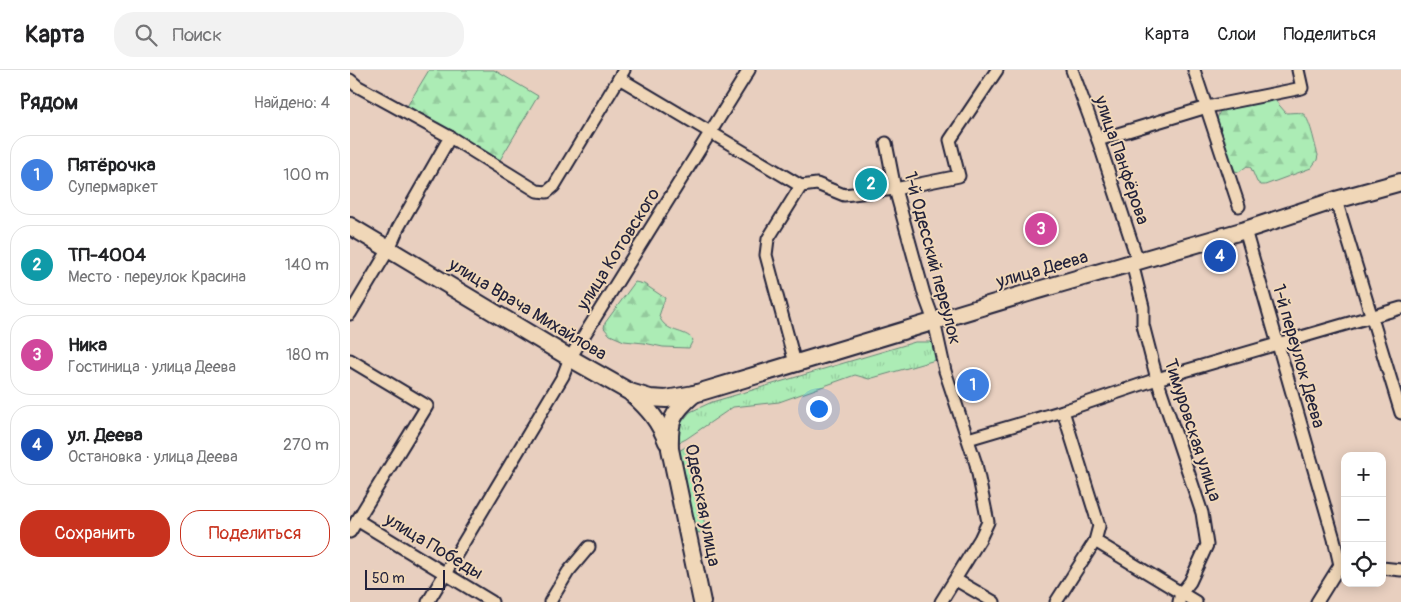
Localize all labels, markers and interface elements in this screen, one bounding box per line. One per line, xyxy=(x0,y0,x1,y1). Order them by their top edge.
search box xyxy=(114,12,464,57)
text: Карта xyxy=(25,20,84,49)
icon: search xyxy=(132,21,160,49)
text: Поиск xyxy=(172,23,222,47)
text: Карта xyxy=(1145,23,1189,46)
text: Слои xyxy=(1217,23,1255,46)
text: Поделиться xyxy=(1283,23,1376,46)
text: Рядом xyxy=(20,89,78,116)
street label: улица Панфёрова xyxy=(1088,92,1154,228)
text: Найдено: 4 xyxy=(254,93,330,113)
text: Пятёрочка xyxy=(68,153,156,177)
text: 1 xyxy=(34,165,40,185)
text: 100 m xyxy=(283,165,329,185)
pin: 2 xyxy=(855,165,887,203)
street label: 1-й Одесский переулок xyxy=(898,169,967,347)
text: Супермаркет xyxy=(68,177,158,197)
street label: улица Котовского xyxy=(571,183,665,316)
pin: 3 xyxy=(1025,210,1057,248)
pin: 4 xyxy=(1204,237,1236,275)
text: ТП-4004 xyxy=(68,243,146,267)
street label: улица Деева xyxy=(993,245,1091,294)
street label: улица Врача Михайлова xyxy=(444,253,611,366)
text: 2 xyxy=(33,255,41,275)
text: 140 m xyxy=(285,255,329,275)
text: Место · переулок Красина xyxy=(68,267,246,287)
street label: 1-й переулок Деева xyxy=(1267,282,1330,431)
text: Ника xyxy=(68,333,107,357)
text: 3 xyxy=(33,345,41,365)
text: 180 m xyxy=(286,345,329,365)
street label: Тимуровская улица xyxy=(1159,356,1226,504)
text: Гостиница · улица Деева xyxy=(68,357,236,377)
pin: 1 xyxy=(957,366,989,404)
your location xyxy=(806,396,832,422)
text: ул. Деева xyxy=(68,423,143,447)
text: 4 xyxy=(32,435,42,455)
text: 270 m xyxy=(283,435,329,455)
street label: Одесская улица xyxy=(679,442,726,568)
text: Остановка · улица Деева xyxy=(68,447,238,467)
map controls xyxy=(1341,452,1386,587)
button: + xyxy=(1341,452,1386,497)
button: − xyxy=(1341,497,1386,542)
street label: улица Победы xyxy=(379,508,487,585)
button: Сохранить xyxy=(20,510,170,557)
button: Поделиться xyxy=(180,510,330,557)
button: locate xyxy=(1341,542,1386,587)
scale bar xyxy=(365,567,445,590)
text: 50 m xyxy=(372,570,405,587)

